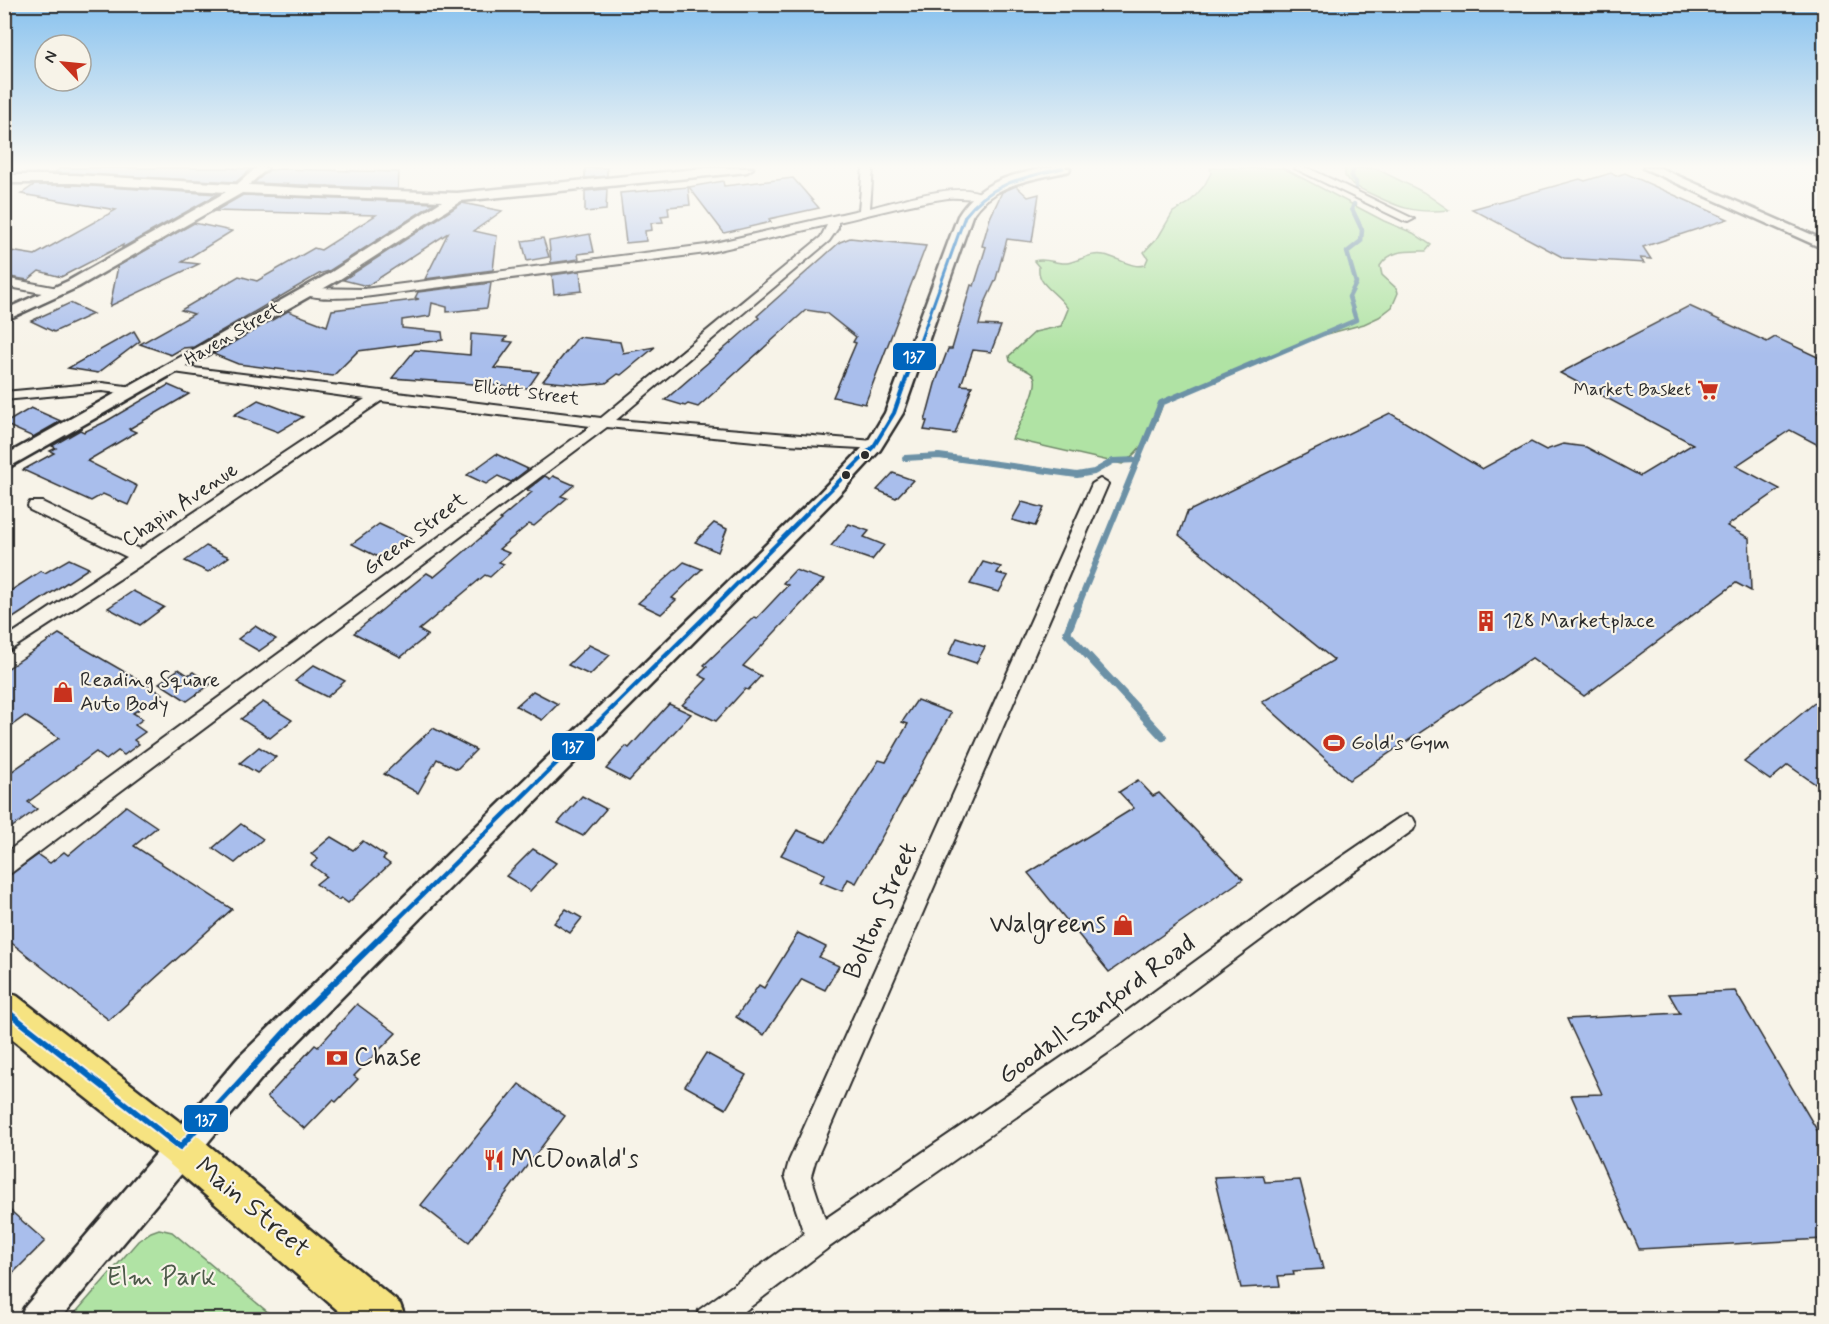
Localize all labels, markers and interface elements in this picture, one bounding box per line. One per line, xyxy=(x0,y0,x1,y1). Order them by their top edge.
north arrow xyxy=(33,33,93,93)
text: N xyxy=(39,48,63,66)
street label: Haven Street xyxy=(180,296,286,371)
line badge: 137 xyxy=(892,342,937,371)
text: 137 xyxy=(903,347,925,368)
street label: Elliott Street xyxy=(472,375,581,411)
place label: Market Basket xyxy=(1573,378,1691,402)
supermarket icon: Market Basket xyxy=(1696,378,1720,402)
unlabelled marker xyxy=(859,449,871,461)
street label: Chapin Avenue xyxy=(116,456,244,554)
unlabelled marker xyxy=(840,469,852,481)
street label: Green Street xyxy=(357,485,473,582)
place label: 128 Marketplace xyxy=(1503,607,1655,635)
building icon: 128 Marketplace xyxy=(1474,609,1498,633)
place label: Reading Square Auto Body xyxy=(80,666,220,718)
shop icon: Reading Square Auto Body xyxy=(51,680,75,704)
place label: Gold's Gym xyxy=(1351,729,1450,757)
sports icon: Gold's Gym xyxy=(1322,731,1346,755)
line badge: 137 xyxy=(551,732,596,761)
text: 137 xyxy=(562,737,584,758)
street label: Bolton Street xyxy=(836,837,926,985)
place label: Walgreens xyxy=(989,908,1106,944)
shop icon: Walgreens xyxy=(1111,913,1135,937)
street label: Goodall-Sanford Road xyxy=(992,927,1204,1095)
place label: Chase xyxy=(354,1041,421,1075)
bank icon: Chase xyxy=(325,1046,349,1070)
line badge: 137 xyxy=(183,1104,229,1133)
text: 137 xyxy=(195,1110,217,1131)
place label: McDonald's xyxy=(511,1143,639,1177)
restaurant icon: McDonald's xyxy=(482,1148,506,1172)
street label: Main Street xyxy=(188,1150,316,1266)
park label: Elm Park xyxy=(106,1261,216,1295)

